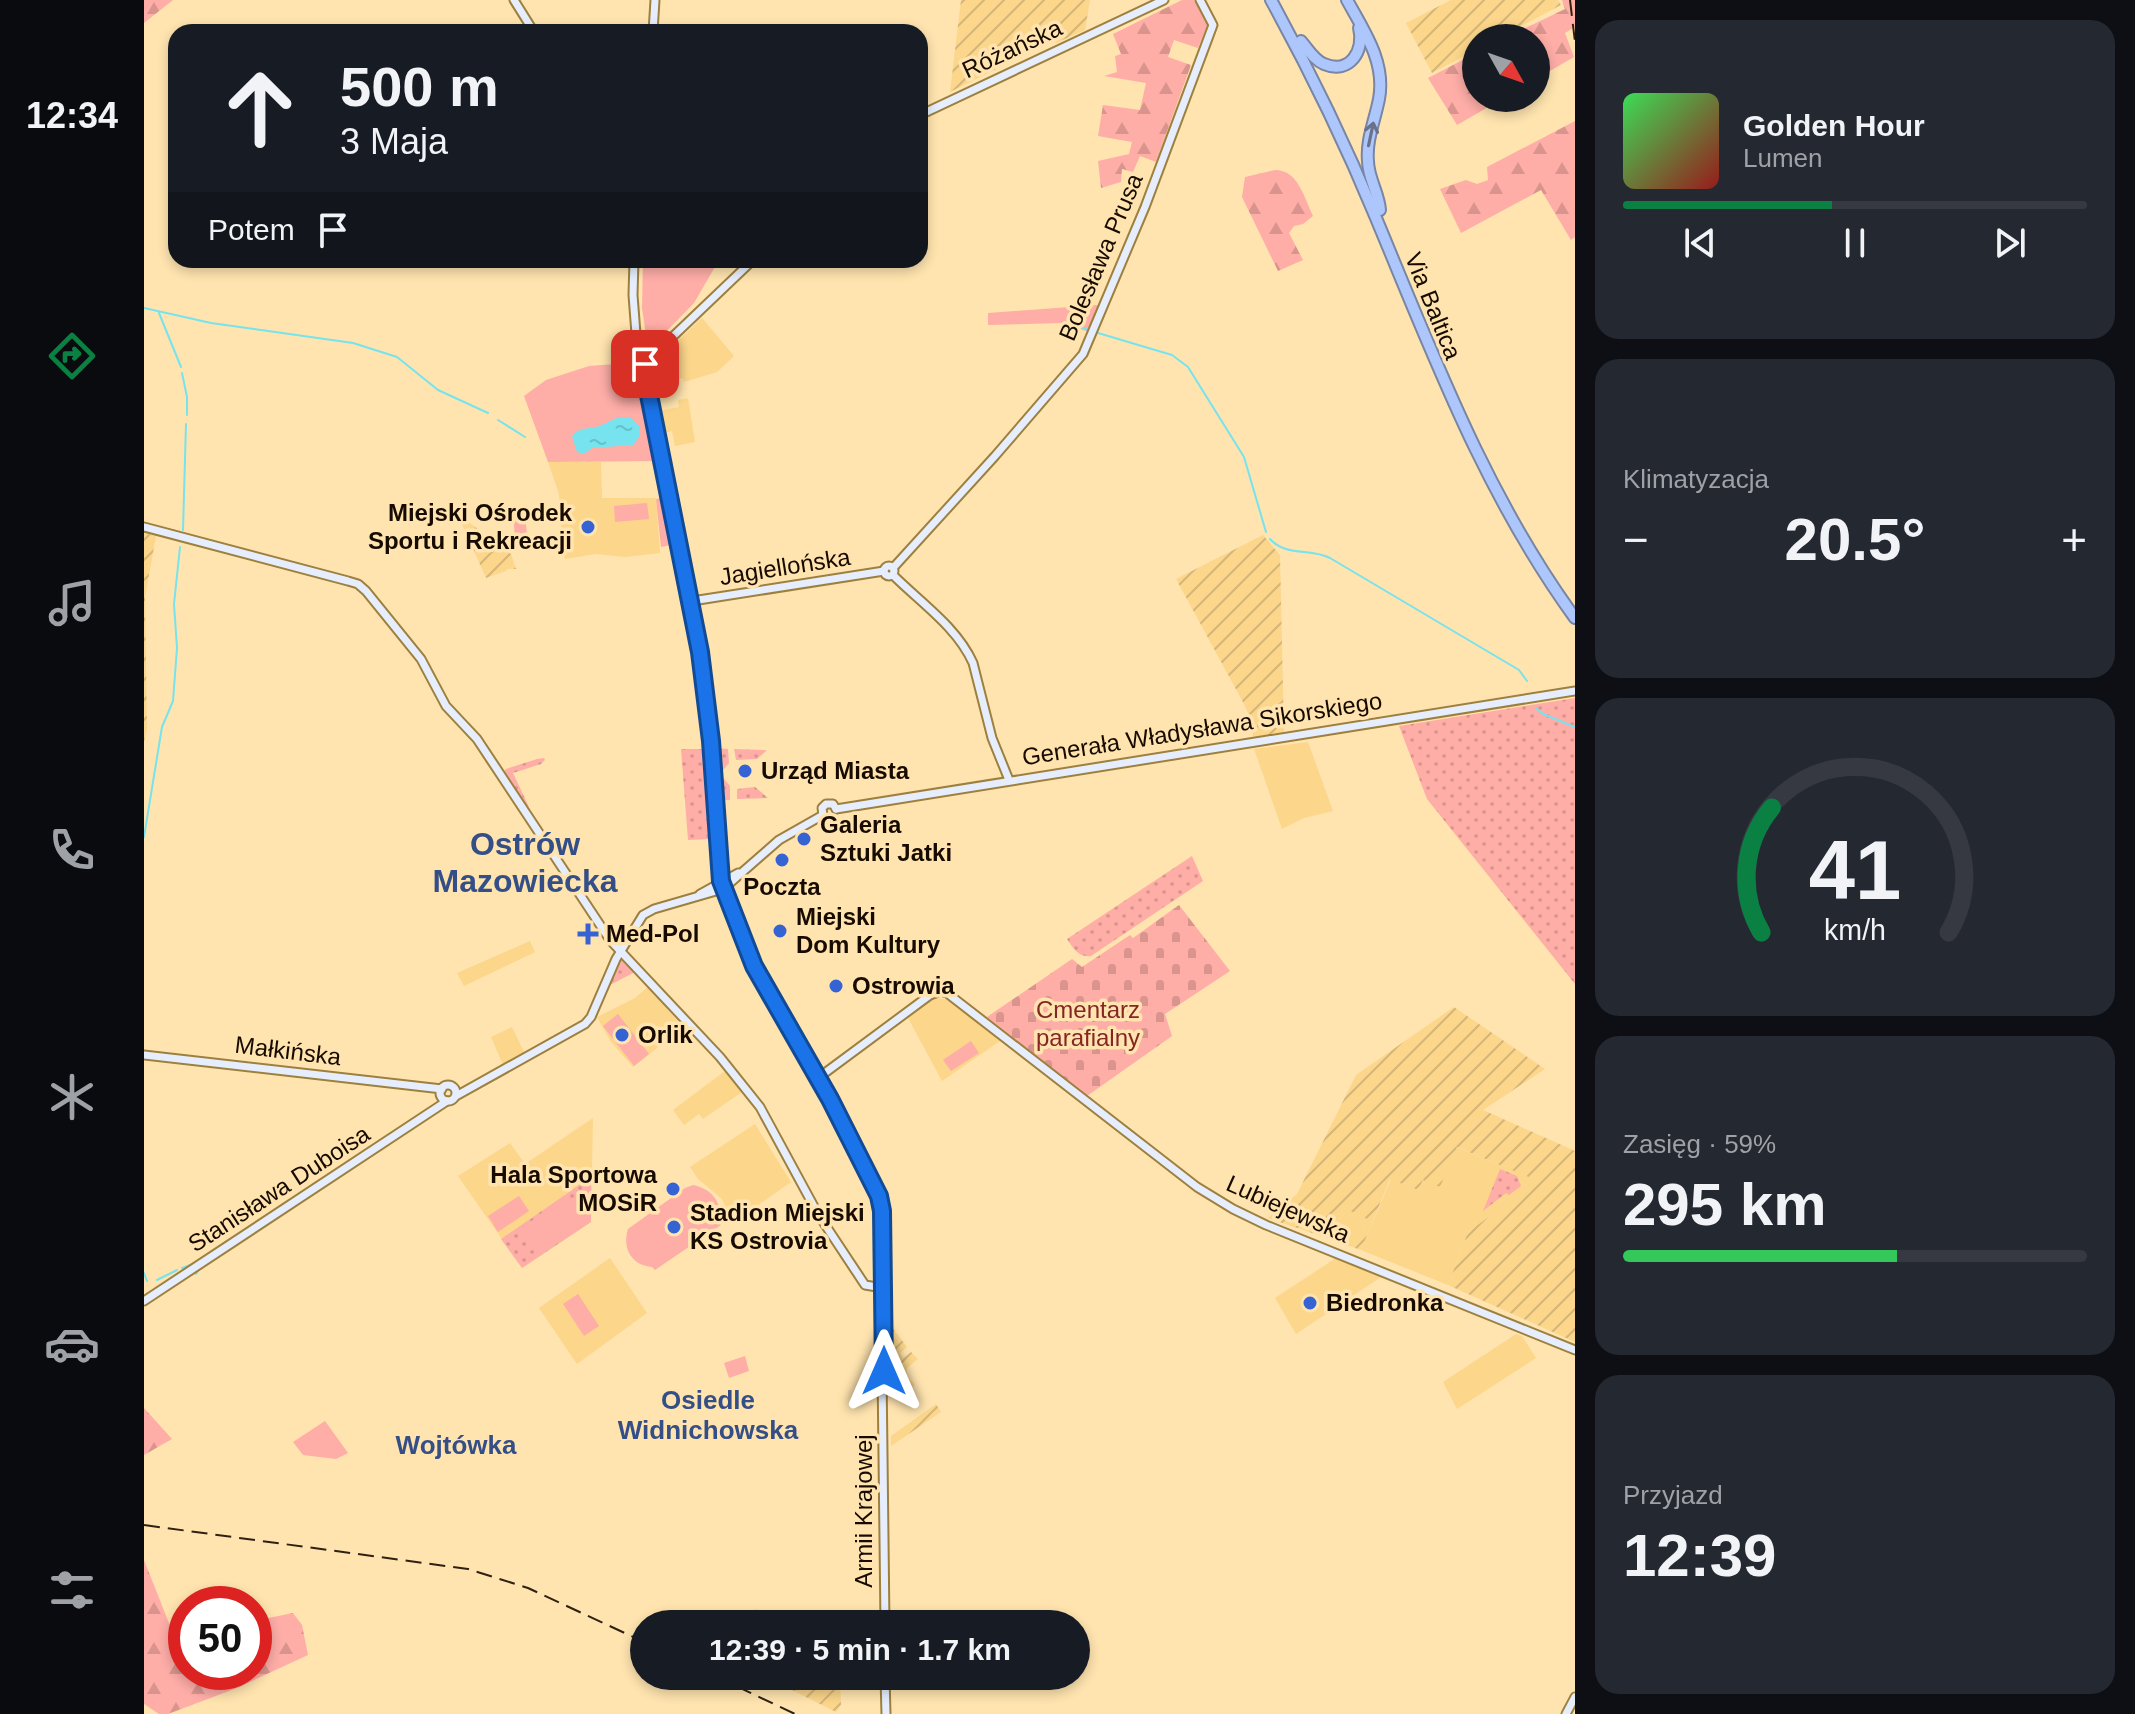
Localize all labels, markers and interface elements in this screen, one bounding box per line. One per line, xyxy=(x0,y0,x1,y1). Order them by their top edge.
street label: Różańska xyxy=(958,13,1066,83)
north arrow xyxy=(1462,24,1550,112)
map controls xyxy=(1462,24,1550,112)
text: 500 m xyxy=(340,55,499,118)
icon: ahead xyxy=(208,56,312,160)
text: 12:34 xyxy=(26,95,118,136)
text: Golden Hour xyxy=(1743,109,1925,142)
text: 3 Maja xyxy=(340,121,448,162)
one-way arrow xyxy=(1364,121,1379,147)
text: Lumen xyxy=(1743,143,1823,173)
street label: Bolesława Prusa xyxy=(1053,169,1148,344)
icon: arrive xyxy=(311,208,355,252)
text: Potem xyxy=(208,213,295,246)
icon: previous xyxy=(1678,221,1722,265)
icon: pause xyxy=(1833,221,1877,265)
icon: next xyxy=(1988,221,2032,265)
street label: Via Baltica xyxy=(1400,248,1467,364)
icon: directions xyxy=(44,328,100,384)
pin xyxy=(611,330,679,398)
icon: arrive xyxy=(623,342,667,386)
text: Klimatyzacja xyxy=(1623,464,1769,494)
place label: Miejski Ośrodek Sportu i Rekreacji xyxy=(368,499,573,554)
text: 20.5° xyxy=(1785,506,1925,573)
text: − xyxy=(1623,515,1649,564)
text: + xyxy=(2061,515,2087,564)
marker: Miejski Ośrodek Sportu i Rekreacji xyxy=(579,518,597,536)
street label: Jagiellońska xyxy=(718,543,853,590)
icon: music xyxy=(44,575,100,631)
street label: Generała Władysława Sikorskiego xyxy=(1020,687,1384,770)
place label: Urząd Miasta xyxy=(761,757,910,784)
marker: Urząd Miasta xyxy=(736,762,754,780)
place label: Galeria Sztuki Jatki xyxy=(820,811,952,866)
icon: phone xyxy=(44,822,100,878)
text: 41 xyxy=(1809,824,1901,917)
district label: Ostrów Mazowiecka xyxy=(433,826,618,899)
marker: Galeria Sztuki Jatki xyxy=(795,830,813,848)
marker: Poczta xyxy=(773,851,791,869)
place label: Poczta xyxy=(743,873,821,900)
place label: Miejski Dom Kultury xyxy=(796,903,941,958)
text: km/h xyxy=(1824,914,1886,946)
place label: Med-Pol xyxy=(606,920,699,947)
marker: Miejski Dom Kultury xyxy=(771,922,789,940)
marker: Med-Pol xyxy=(577,923,599,945)
place label: Ostrowia xyxy=(852,972,955,999)
marker: Ostrowia xyxy=(827,977,845,995)
park label: Cmentarz parafialny xyxy=(1036,996,1140,1051)
place label: Orlik xyxy=(638,1021,693,1048)
marker: Orlik xyxy=(613,1026,631,1044)
street label: Małkińska xyxy=(233,1031,343,1070)
icon: climate xyxy=(44,1069,100,1125)
street label: Stanisława Duboisa xyxy=(183,1120,375,1257)
text: Zasięg · 59% xyxy=(1623,1129,1776,1159)
place label: Hala Sportowa MOSiR xyxy=(490,1161,658,1216)
street label: Lubiejewska xyxy=(1222,1169,1355,1248)
text: 295 km xyxy=(1623,1171,1827,1238)
marker: Hala Sportowa MOSiR xyxy=(664,1180,682,1198)
place label: Stadion Miejski KS Ostrovia xyxy=(690,1199,865,1254)
marker: Stadion Miejski KS Ostrovia xyxy=(665,1218,683,1236)
place label: Biedronka xyxy=(1326,1289,1444,1316)
marker: Biedronka xyxy=(1301,1294,1319,1312)
icon: car xyxy=(44,1316,100,1372)
position arrow xyxy=(842,1329,926,1413)
district label: Osiedle Widnichowska xyxy=(618,1385,799,1445)
district label: Wojtówka xyxy=(396,1430,517,1460)
street label: Armii Krajowej xyxy=(850,1434,877,1588)
text: Przyjazd xyxy=(1623,1480,1723,1510)
text: 12:39 xyxy=(1623,1522,1776,1589)
icon: filters xyxy=(44,1562,100,1618)
speed limit sign: 50 xyxy=(168,1586,272,1690)
text: 12:39 · 5 min · 1.7 km xyxy=(709,1633,1011,1666)

